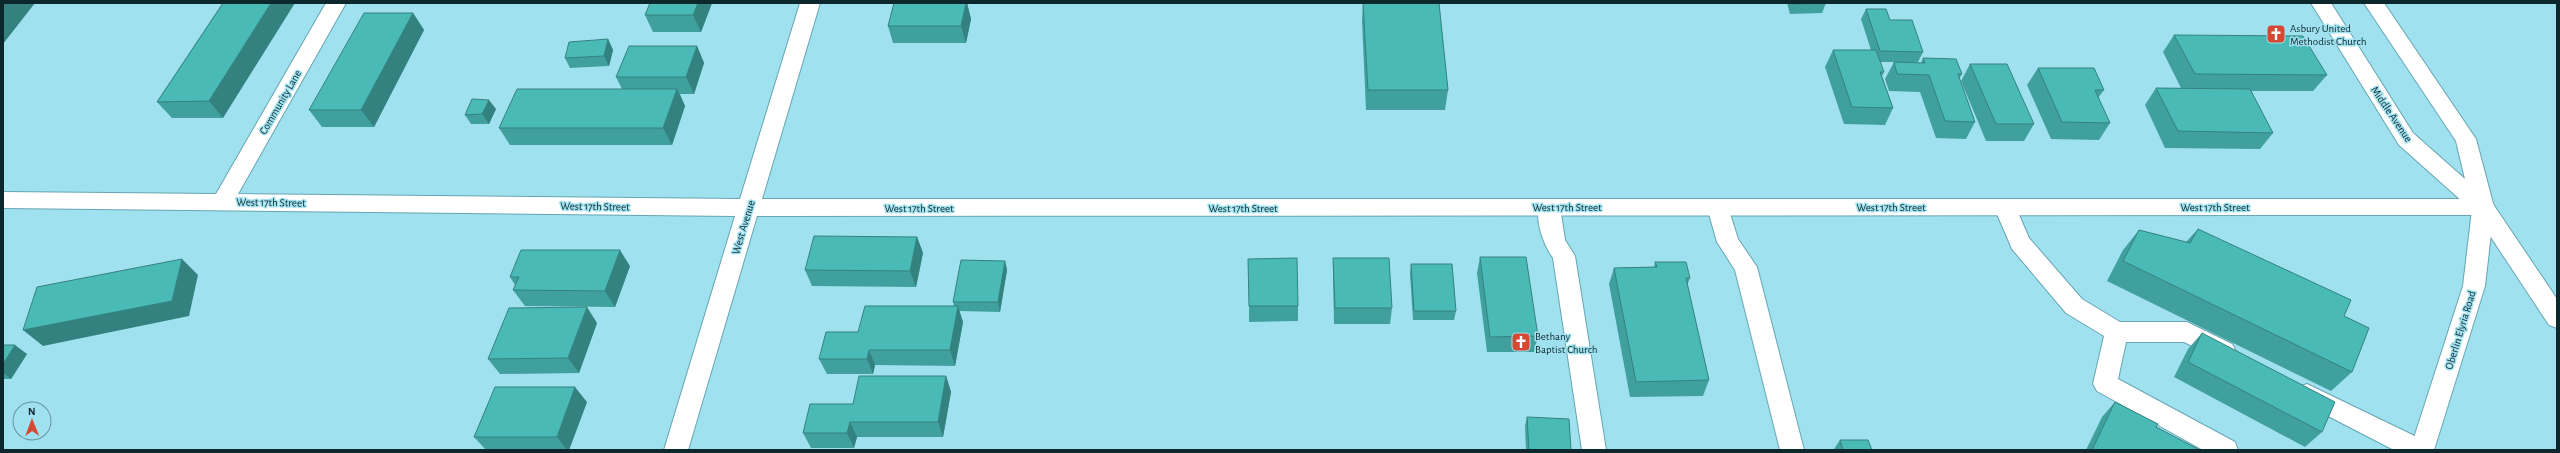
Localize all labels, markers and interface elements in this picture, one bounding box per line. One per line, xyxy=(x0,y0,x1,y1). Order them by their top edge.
church icon: Asbury United Methodist Church xyxy=(2265,23,2287,45)
place label: Asbury United Methodist Church xyxy=(2290,23,2366,47)
street label: Community Lane xyxy=(258,68,303,136)
street label: Middle Avenue xyxy=(2369,85,2414,144)
street label: West 17th Street xyxy=(236,196,306,209)
street label: West Avenue xyxy=(730,199,757,255)
street label: West 17th Street xyxy=(560,200,630,213)
street label: West 17th Street xyxy=(1532,202,1602,213)
street label: West 17th Street xyxy=(1856,202,1926,213)
street label: West 17th Street xyxy=(2180,202,2250,213)
street label: West 17th Street xyxy=(884,203,954,214)
street label: West 17th Street xyxy=(1208,203,1278,214)
street label: Oberlin Elyria Road xyxy=(2443,289,2478,371)
church icon: Bethany Baptist Church xyxy=(1510,331,1532,353)
place label: Bethany Baptist Church xyxy=(1535,331,1598,355)
north arrow xyxy=(12,401,52,441)
text: N xyxy=(28,406,36,417)

